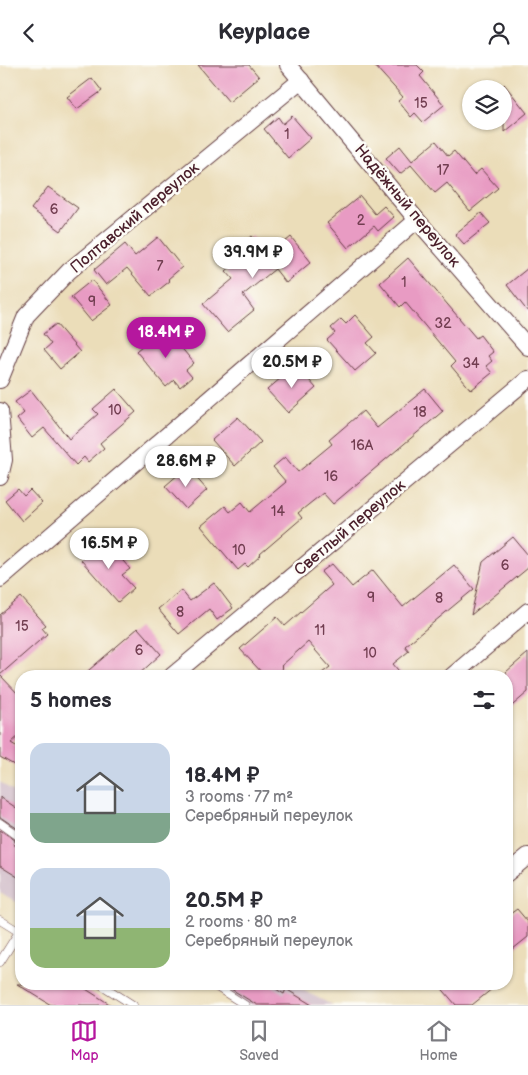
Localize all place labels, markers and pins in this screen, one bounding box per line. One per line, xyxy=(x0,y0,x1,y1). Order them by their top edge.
pin: 39.9M ₽ xyxy=(207,237,299,279)
pin: 18.4M ₽ xyxy=(120,317,212,359)
pin: 20.5M ₽ xyxy=(246,347,338,389)
pin: 28.6M ₽ xyxy=(140,445,232,488)
pin: 16.5M ₽ xyxy=(63,527,155,570)

